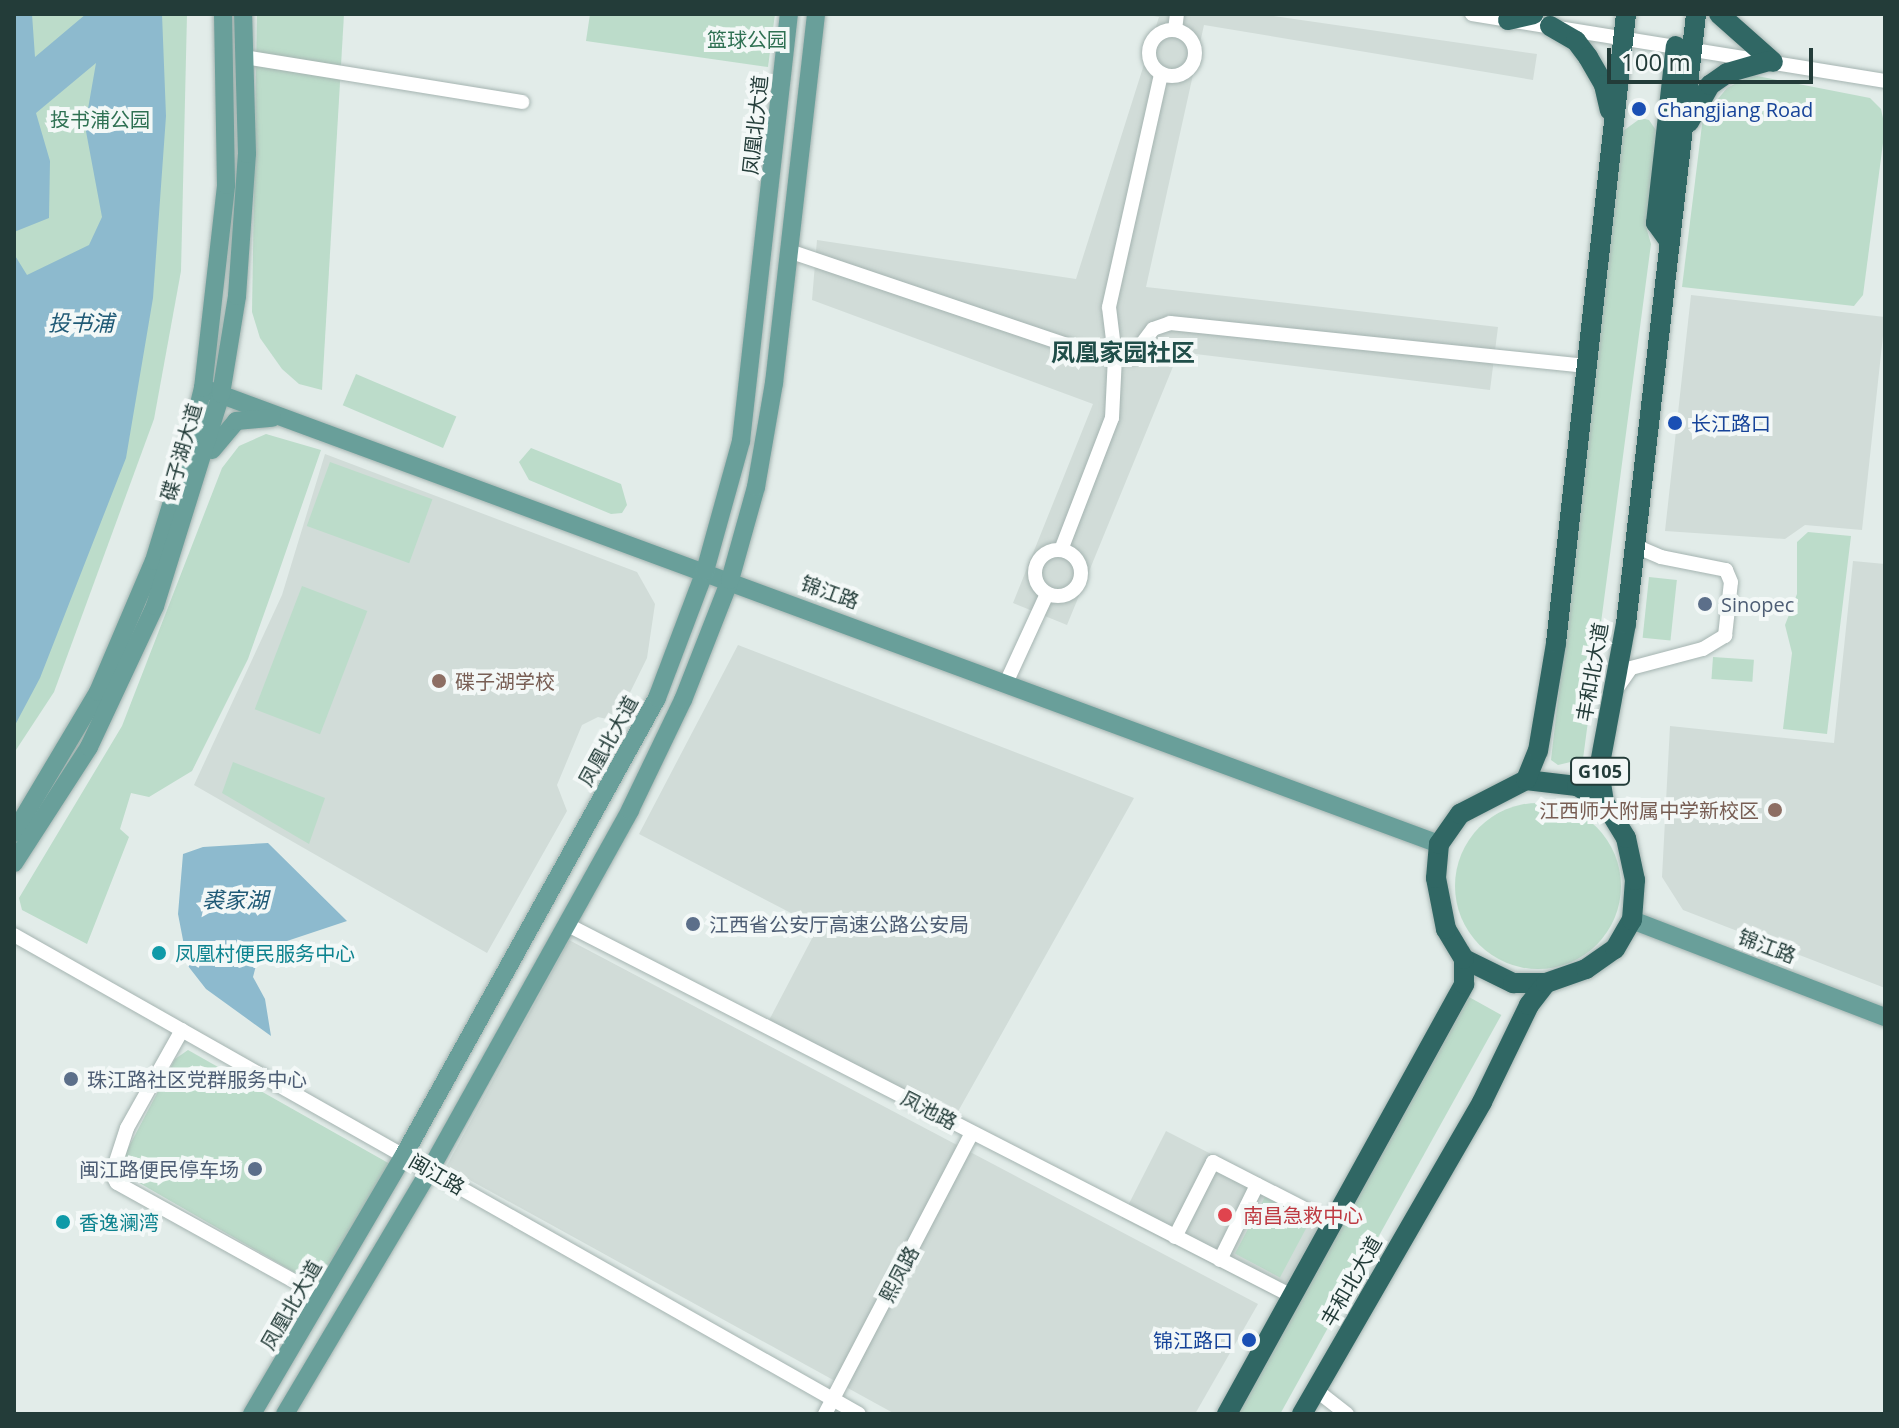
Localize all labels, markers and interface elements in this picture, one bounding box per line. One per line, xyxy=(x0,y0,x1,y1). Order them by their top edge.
park label: 篮球公园 xyxy=(707,27,787,51)
scale bar xyxy=(1611,32,1817,82)
text: 100 m xyxy=(1621,45,1691,78)
street label: 凤凰北大道 xyxy=(738,74,772,176)
place label: Changjiang Road xyxy=(1657,97,1813,121)
marker: Changjiang Road xyxy=(1628,98,1650,120)
park label: 投书浦公园 xyxy=(50,107,150,131)
water label: 投书浦 xyxy=(48,310,114,336)
district label: 凤凰家园社区 xyxy=(1051,338,1195,366)
street label: 碟子湖大道 xyxy=(156,401,206,503)
place label: 长江路口 xyxy=(1691,411,1771,435)
marker: 长江路口 xyxy=(1666,414,1684,432)
street label: 锦江路 xyxy=(798,570,862,614)
place label: Sinopec xyxy=(1721,592,1794,616)
marker: Sinopec xyxy=(1696,595,1714,613)
street label: 丰和北大道 xyxy=(1571,621,1613,723)
place label: 碟子湖学校 xyxy=(455,669,555,693)
marker: 碟子湖学校 xyxy=(430,672,448,690)
street label: 凤凰北大道 xyxy=(573,691,643,791)
road number: G105 xyxy=(1570,757,1630,785)
place label: 江西师大附属中学新校区 xyxy=(1539,798,1759,822)
marker: 江西师大附属中学新校区 xyxy=(1766,801,1784,819)
water label: 裘家湖 xyxy=(202,887,268,913)
place label: 江西省公安厅高速公路公安局 xyxy=(709,912,969,936)
marker: 江西省公安厅高速公路公安局 xyxy=(684,915,702,933)
street label: 锦江路 xyxy=(1735,924,1799,968)
place label: 凤凰村便民服务中心 xyxy=(175,941,355,965)
marker: 凤凰村便民服务中心 xyxy=(150,944,168,962)
place label: 珠江路社区党群服务中心 xyxy=(87,1067,307,1091)
marker: 珠江路社区党群服务中心 xyxy=(62,1070,80,1088)
street label: 凤池路 xyxy=(897,1086,961,1134)
street label: 闽江路 xyxy=(405,1149,469,1199)
place label: 闽江路便民停车场 xyxy=(79,1157,239,1181)
marker: 闽江路便民停车场 xyxy=(246,1160,264,1178)
place label: 南昌急救中心 xyxy=(1243,1203,1363,1227)
marker: 南昌急救中心 xyxy=(1214,1204,1236,1226)
place label: 香逸澜湾 xyxy=(79,1210,159,1234)
marker: 香逸澜湾 xyxy=(54,1213,72,1231)
street label: 丰和北大道 xyxy=(1316,1232,1386,1330)
street label: 熙凤路 xyxy=(874,1242,924,1306)
street label: 凤凰北大道 xyxy=(256,1256,326,1354)
place label: 锦江路口 xyxy=(1153,1328,1233,1352)
marker: 锦江路口 xyxy=(1240,1331,1258,1349)

